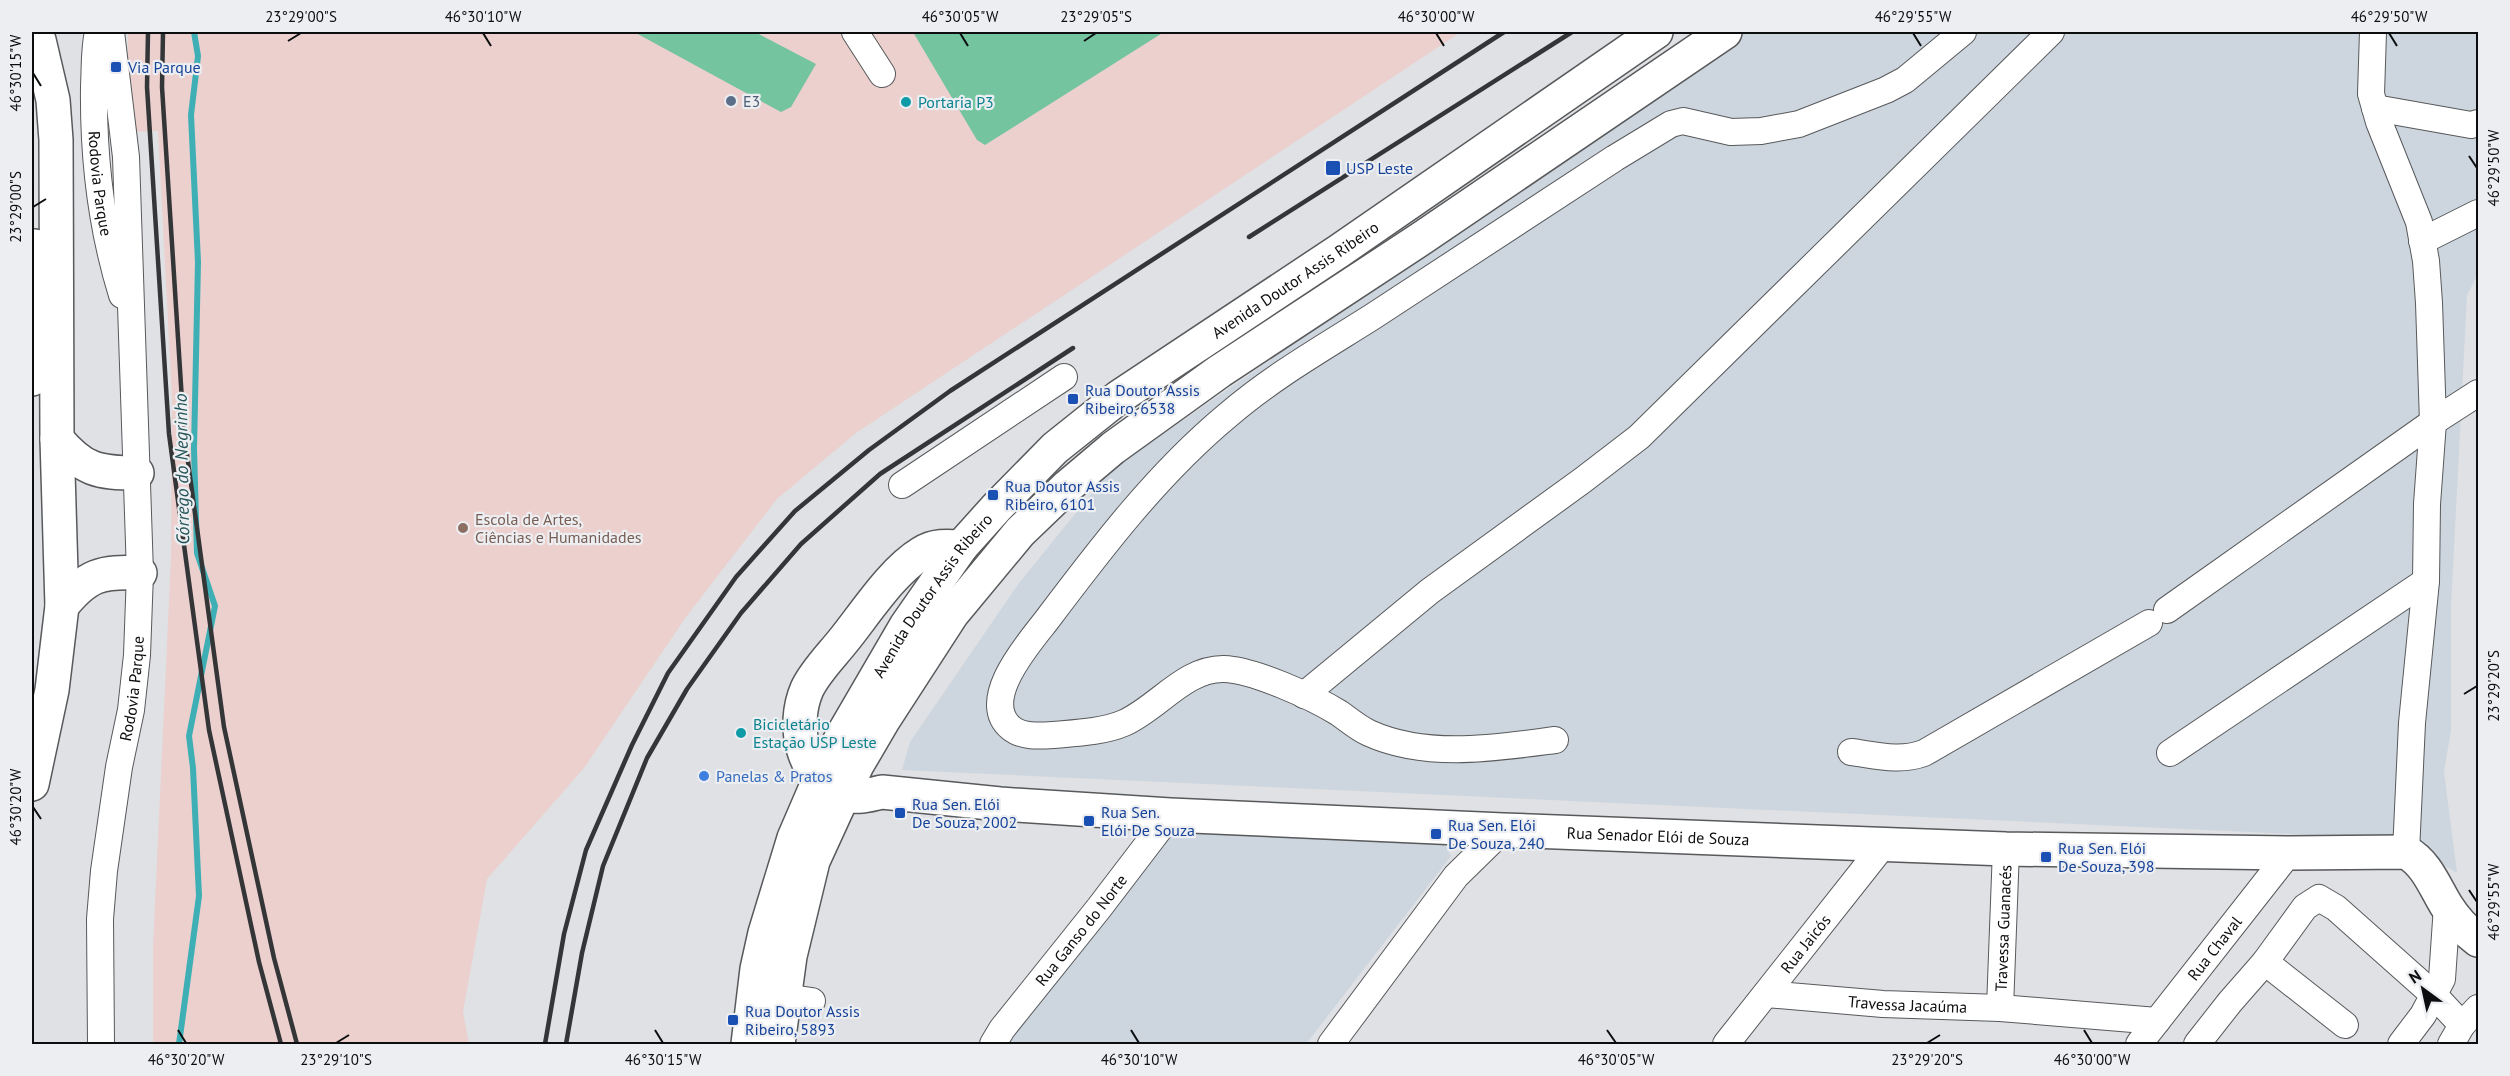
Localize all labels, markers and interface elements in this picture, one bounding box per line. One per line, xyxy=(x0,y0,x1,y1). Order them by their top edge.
text: 23°29'00"S xyxy=(265,7,337,26)
text: 46°30'10"W xyxy=(445,7,522,26)
text: 46°30'05"W xyxy=(922,7,999,26)
text: 23°29'05"S xyxy=(1060,7,1132,26)
text: 46°30'00"W xyxy=(1398,7,1475,26)
text: 46°29'55"W xyxy=(1875,7,1952,26)
text: 46°29'50"W xyxy=(2351,7,2428,26)
text: 46°30'15"W xyxy=(6,34,25,111)
place label: Via Parque xyxy=(127,57,201,77)
marker: Via Parque xyxy=(109,60,123,74)
place label: E3 xyxy=(743,91,760,111)
place label: Portaria P3 xyxy=(918,92,994,112)
marker: E3 xyxy=(724,94,738,108)
marker: Portaria P3 xyxy=(899,95,913,109)
text: 46°29'50"W xyxy=(2484,129,2503,206)
street label: Rodovia Parque xyxy=(85,130,117,238)
place label: USP Leste xyxy=(1346,158,1413,178)
marker: USP Leste xyxy=(1324,159,1342,177)
text: 23°29'00"S xyxy=(6,171,25,243)
street label: Avenida Doutor Assis Ribeiro xyxy=(1208,217,1382,343)
place label: Rua Doutor Assis Ribeiro, 6538 xyxy=(1085,380,1200,418)
marker: Rua Doutor Assis Ribeiro, 6538 xyxy=(1066,392,1080,406)
water label: Córrego do Negrinho xyxy=(169,393,194,545)
place label: Rua Doutor Assis Ribeiro, 6101 xyxy=(1005,476,1120,514)
marker: Rua Doutor Assis Ribeiro, 6101 xyxy=(986,488,1000,502)
place label: Escola de Artes, Ciências e Humanidades xyxy=(475,509,642,547)
street label: Avenida Doutor Assis Ribeiro xyxy=(868,509,997,681)
marker: Escola de Artes, Ciências e Humanidades xyxy=(456,521,470,535)
street label: Rodovia Parque xyxy=(115,636,148,743)
text: 23°29'20"S xyxy=(2484,650,2503,722)
place label: Bicicletário Estação USP Leste xyxy=(753,714,877,752)
marker: Bicicletário Estação USP Leste xyxy=(734,726,748,740)
place label: Panelas & Pratos xyxy=(716,766,833,786)
text: 46°30'20"W xyxy=(6,768,25,845)
marker: Panelas & Pratos xyxy=(697,769,711,783)
place label: Rua Sen. Elói De Souza, 2002 xyxy=(912,794,1017,832)
place label: Rua Sen. Elói De Souza xyxy=(1101,802,1195,840)
marker: Rua Sen. Elói De Souza, 2002 xyxy=(893,806,907,820)
marker: Rua Sen. Elói De Souza xyxy=(1082,814,1096,828)
place label: Rua Sen. Elói De Souza, 240 xyxy=(1448,815,1545,853)
street label: Rua Senador Elói de Souza xyxy=(1566,822,1750,849)
marker: Rua Sen. Elói De Souza, 240 xyxy=(1429,827,1443,841)
place label: Rua Sen. Elói De Souza, 398 xyxy=(2058,838,2154,876)
marker: Rua Sen. Elói De Souza, 398 xyxy=(2039,850,2053,864)
text: 46°29'55"W xyxy=(2484,863,2503,940)
street label: Travessa Guanacés xyxy=(1991,864,2015,992)
street label: Rua Ganso do Norte xyxy=(1031,870,1131,990)
street label: Rua Jaicós xyxy=(1776,910,1835,977)
street label: Rua Chaval xyxy=(2183,912,2246,984)
north arrow xyxy=(2393,959,2453,1019)
text: N xyxy=(2405,965,2425,988)
street label: Travessa Jacaúma xyxy=(1847,991,1968,1017)
place label: Rua Doutor Assis Ribeiro, 5893 xyxy=(745,1001,860,1039)
marker: Rua Doutor Assis Ribeiro, 5893 xyxy=(726,1013,740,1027)
text: 46°30'20"W xyxy=(148,1050,225,1069)
text: 23°29'10"S xyxy=(300,1050,372,1069)
text: 46°30'15"W xyxy=(625,1050,702,1069)
text: 46°30'10"W xyxy=(1101,1050,1178,1069)
text: 46°30'05"W xyxy=(1578,1050,1655,1069)
text: 23°29'20"S xyxy=(1891,1050,1963,1069)
text: 46°30'00"W xyxy=(2054,1050,2131,1069)

